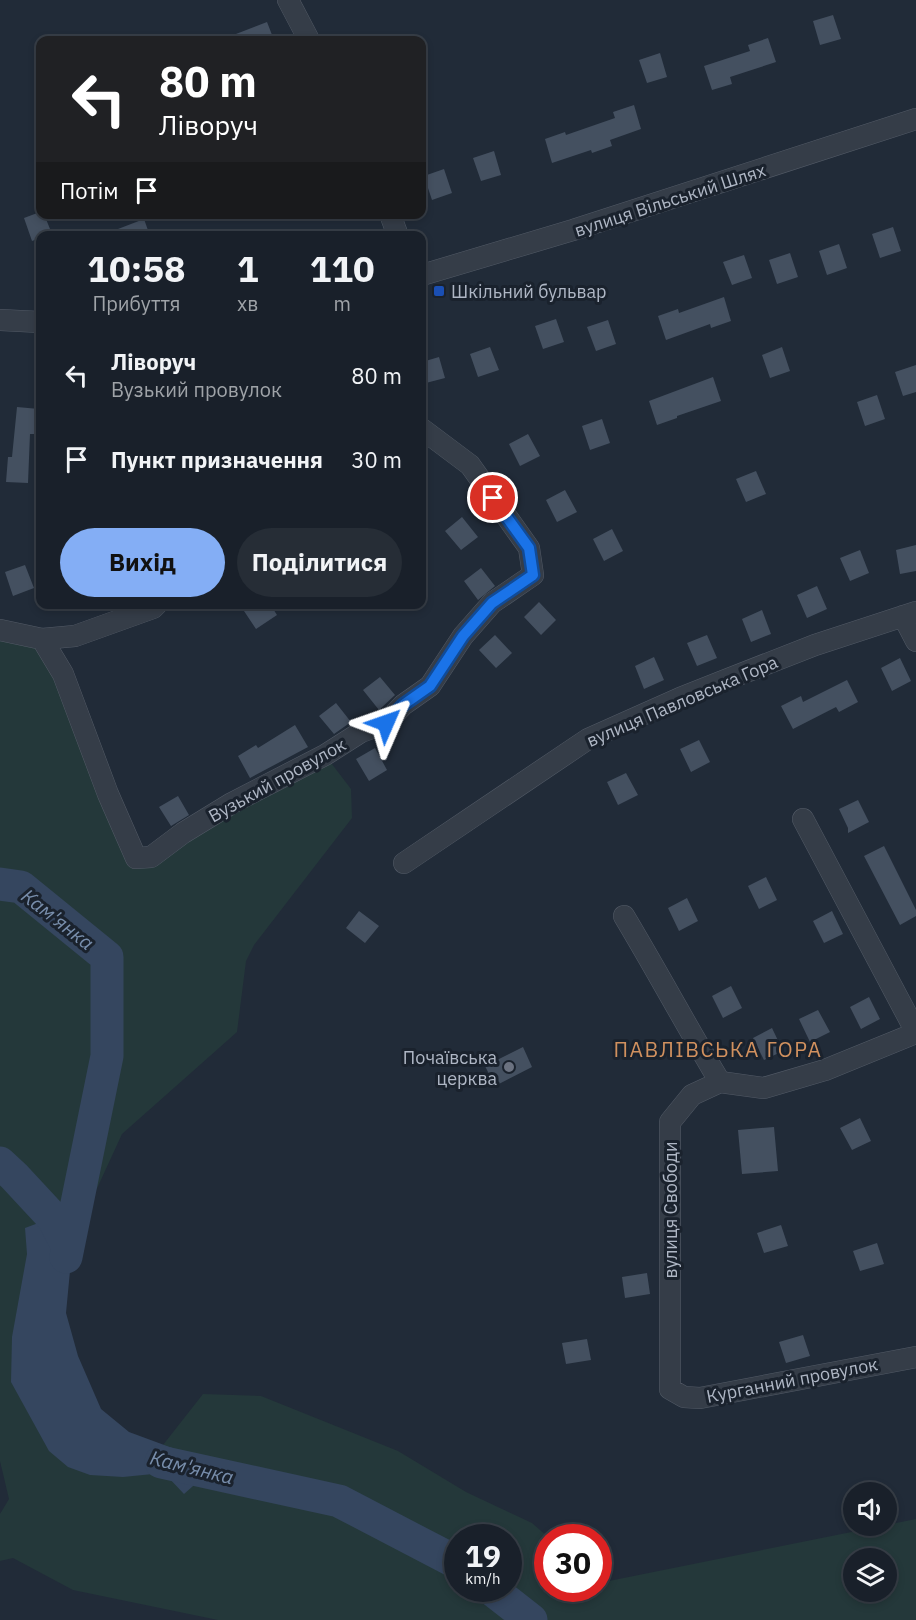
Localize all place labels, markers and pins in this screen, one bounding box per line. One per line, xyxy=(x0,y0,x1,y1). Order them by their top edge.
place label: Шкільний бульвар xyxy=(451,280,606,303)
marker: Шкільний бульвар xyxy=(432,284,446,298)
pin xyxy=(467,472,518,523)
place label: Почаївська церква xyxy=(403,1046,497,1090)
marker: Почаївська церква xyxy=(502,1060,516,1074)

